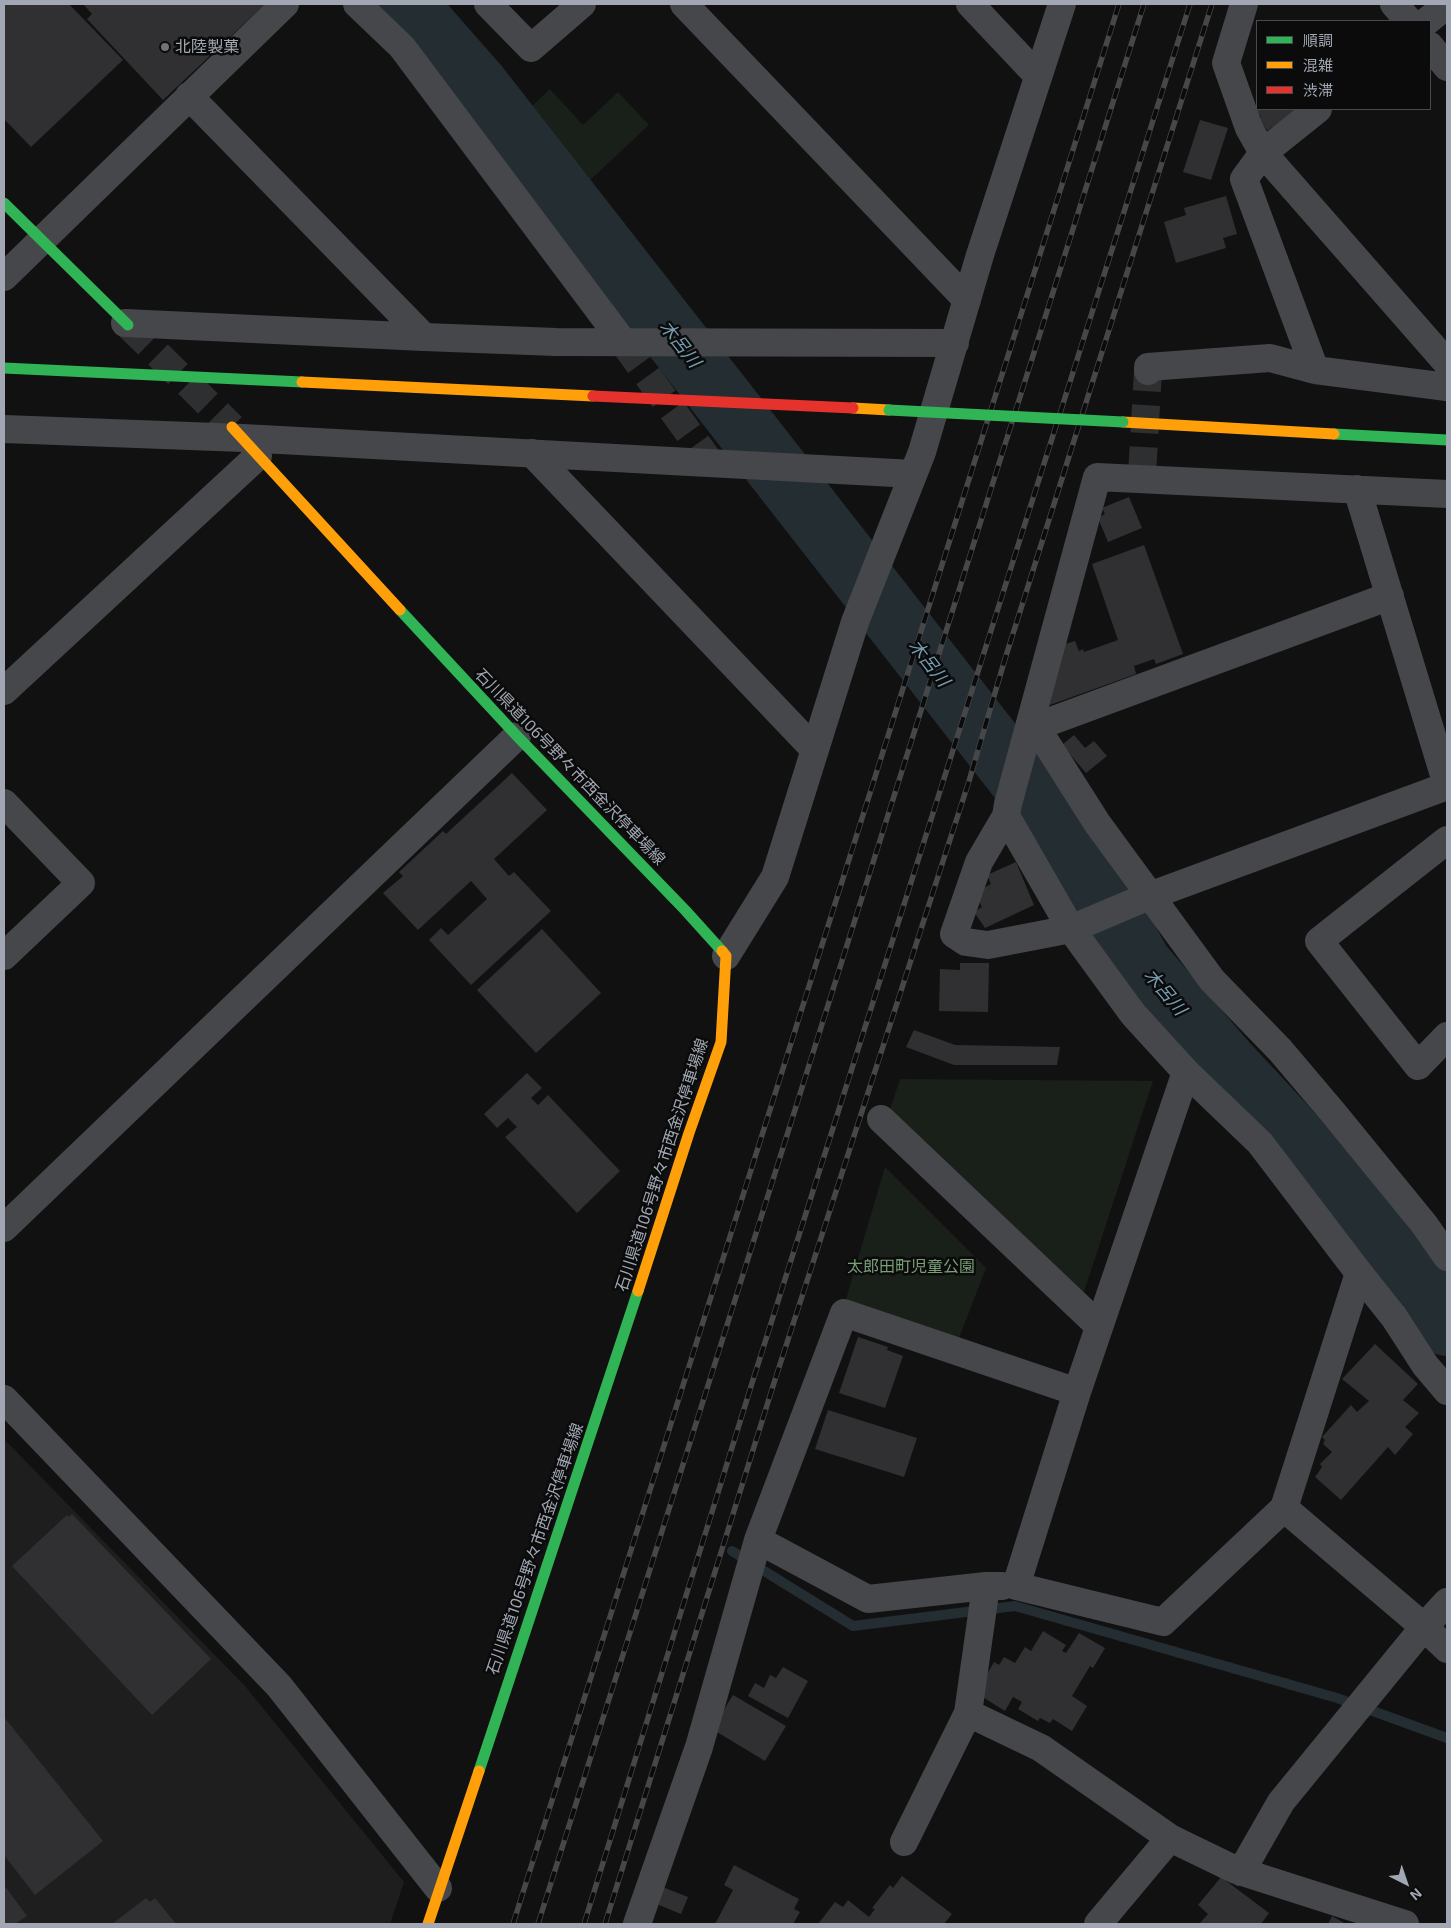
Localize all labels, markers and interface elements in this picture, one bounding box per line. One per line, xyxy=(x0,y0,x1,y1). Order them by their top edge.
legend xyxy=(1256,20,1431,110)
text: 順調 xyxy=(1303,31,1333,49)
place label: 北陸製菓 xyxy=(175,37,239,57)
marker: 北陸製菓 xyxy=(159,41,171,53)
text: 混雑 xyxy=(1303,56,1333,74)
text: 渋滞 xyxy=(1303,81,1333,99)
water label: 木呂川 xyxy=(655,316,705,372)
water label: 木呂川 xyxy=(904,635,954,691)
street label: 石川県道106号野々市西金沢停車場線 xyxy=(471,665,669,869)
water label: 木呂川 xyxy=(1139,964,1191,1020)
street label: 石川県道106号野々市西金沢停車場線 xyxy=(612,1036,712,1294)
park label: 太郎田町児童公園 xyxy=(847,1257,975,1277)
street label: 石川県道106号野々市西金沢停車場線 xyxy=(483,1421,587,1677)
north arrow xyxy=(1381,1858,1431,1908)
text: N xyxy=(1407,1885,1426,1904)

